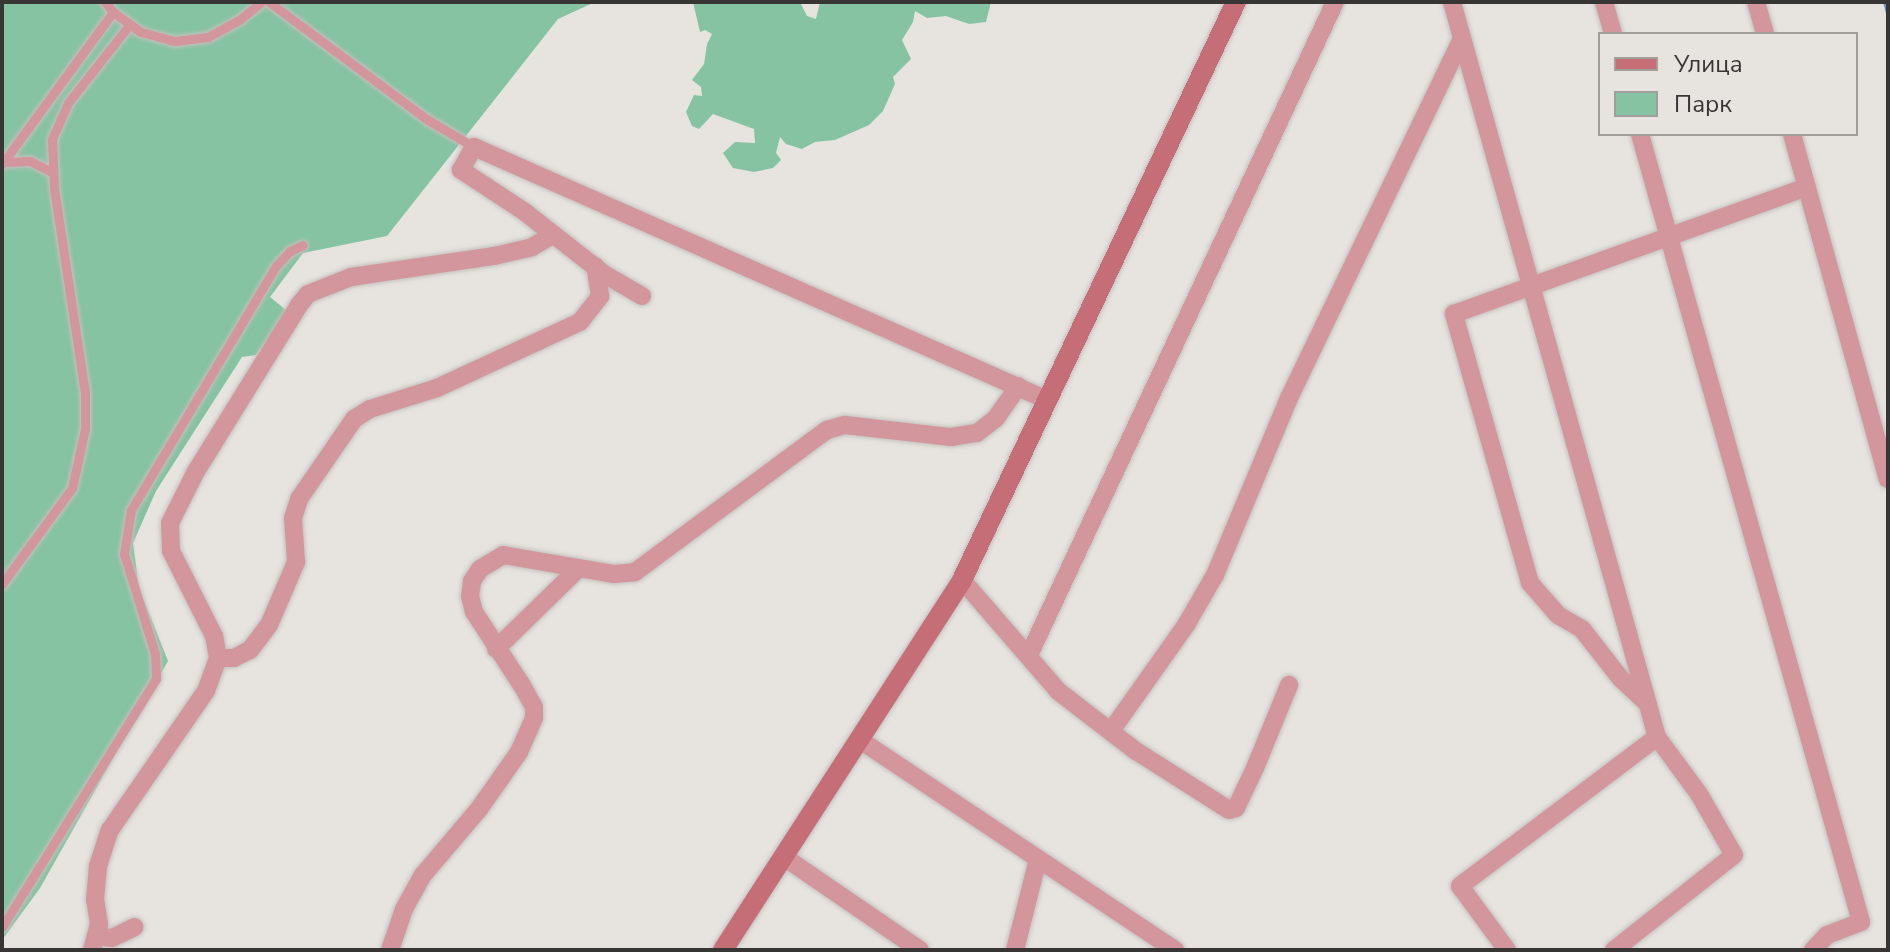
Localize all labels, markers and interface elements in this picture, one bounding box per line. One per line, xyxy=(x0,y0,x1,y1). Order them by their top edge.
legend xyxy=(1598,32,1858,136)
text: Улица xyxy=(1674,48,1743,80)
text: Парк xyxy=(1674,88,1732,120)

